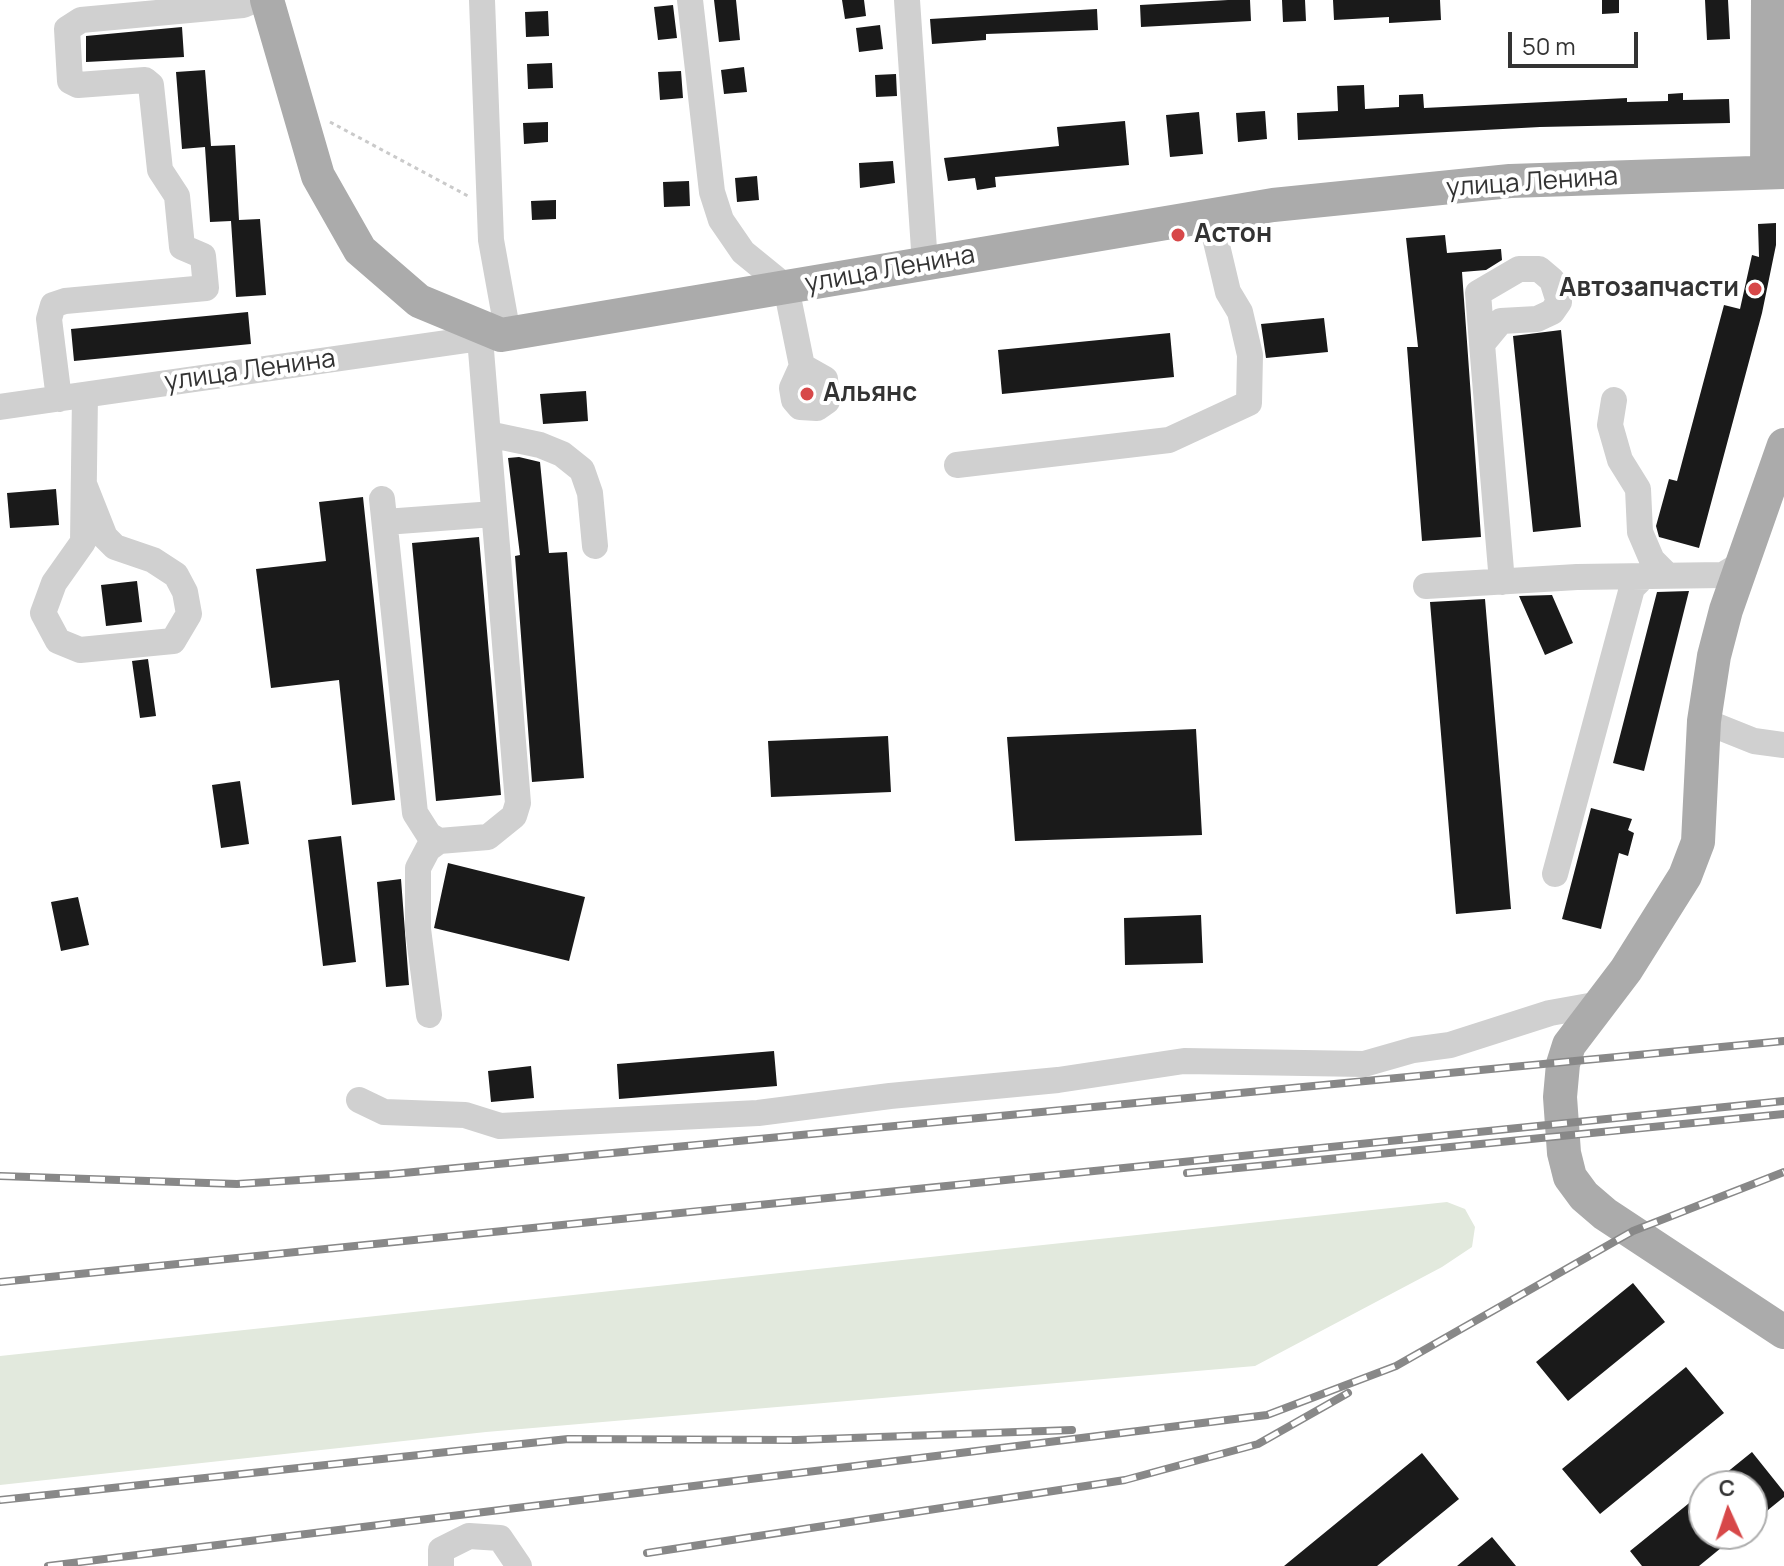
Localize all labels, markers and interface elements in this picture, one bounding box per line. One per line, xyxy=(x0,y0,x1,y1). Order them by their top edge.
scale bar xyxy=(1512,16,1642,66)
text: 50 m xyxy=(1522,29,1576,62)
street label: улица Ленина xyxy=(1445,161,1619,205)
place label: Астон xyxy=(1194,219,1272,251)
marker: Астон xyxy=(1169,226,1187,244)
street label: улица Ленина xyxy=(803,240,977,300)
place label: Автозапчасти xyxy=(1559,273,1739,305)
marker: Автозапчасти xyxy=(1746,280,1764,298)
street label: улица Ленина xyxy=(163,344,337,398)
place label: Альянс xyxy=(823,378,917,410)
marker: Альянс xyxy=(798,385,816,403)
north arrow xyxy=(1688,1470,1768,1550)
text: С xyxy=(1718,1473,1736,1503)

